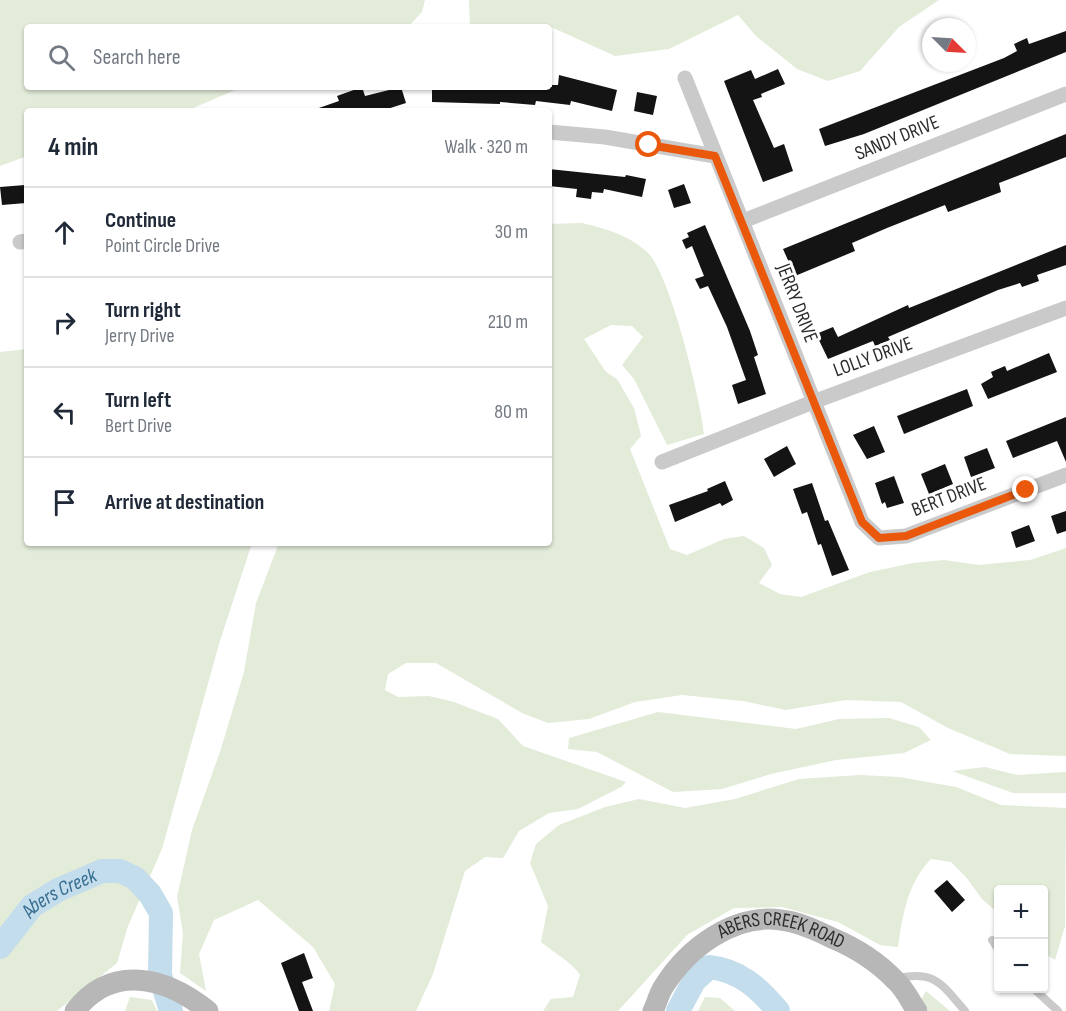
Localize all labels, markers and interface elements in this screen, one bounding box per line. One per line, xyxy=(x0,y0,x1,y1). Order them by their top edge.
north arrow xyxy=(922,18,976,72)
search box xyxy=(24,24,552,90)
icon: search xyxy=(45,41,78,74)
text: Search here xyxy=(93,44,180,71)
street label: SANDY DRIVE xyxy=(851,110,943,166)
route start xyxy=(635,131,661,157)
text: 4 min xyxy=(48,132,98,163)
text: Walk · 320 m xyxy=(445,135,528,159)
text: Continue xyxy=(105,207,176,234)
icon: ahead xyxy=(48,216,81,249)
text: 30 m xyxy=(495,220,528,244)
text: Point Circle Drive xyxy=(105,234,220,258)
street label: JERRY DRIVE xyxy=(771,259,823,346)
text: Turn right xyxy=(105,297,181,324)
icon: right xyxy=(48,306,81,339)
text: 210 m xyxy=(488,310,528,334)
text: Jerry Drive xyxy=(105,324,175,348)
street label: LOLLY DRIVE xyxy=(830,332,916,382)
text: Turn left xyxy=(105,387,171,414)
icon: left xyxy=(48,396,81,429)
text: 80 m xyxy=(494,400,528,424)
text: Bert Drive xyxy=(105,414,172,438)
street label: BERT DRIVE xyxy=(908,472,990,522)
route end xyxy=(1012,476,1038,502)
icon: arrive xyxy=(48,486,81,519)
text: Arrive at destination xyxy=(105,489,264,516)
water label: Abers Creek xyxy=(15,862,101,923)
map controls xyxy=(994,885,1048,993)
button: + xyxy=(994,885,1048,939)
street label: ABERS CREEK ROAD xyxy=(712,907,849,954)
button: − xyxy=(994,939,1048,993)

